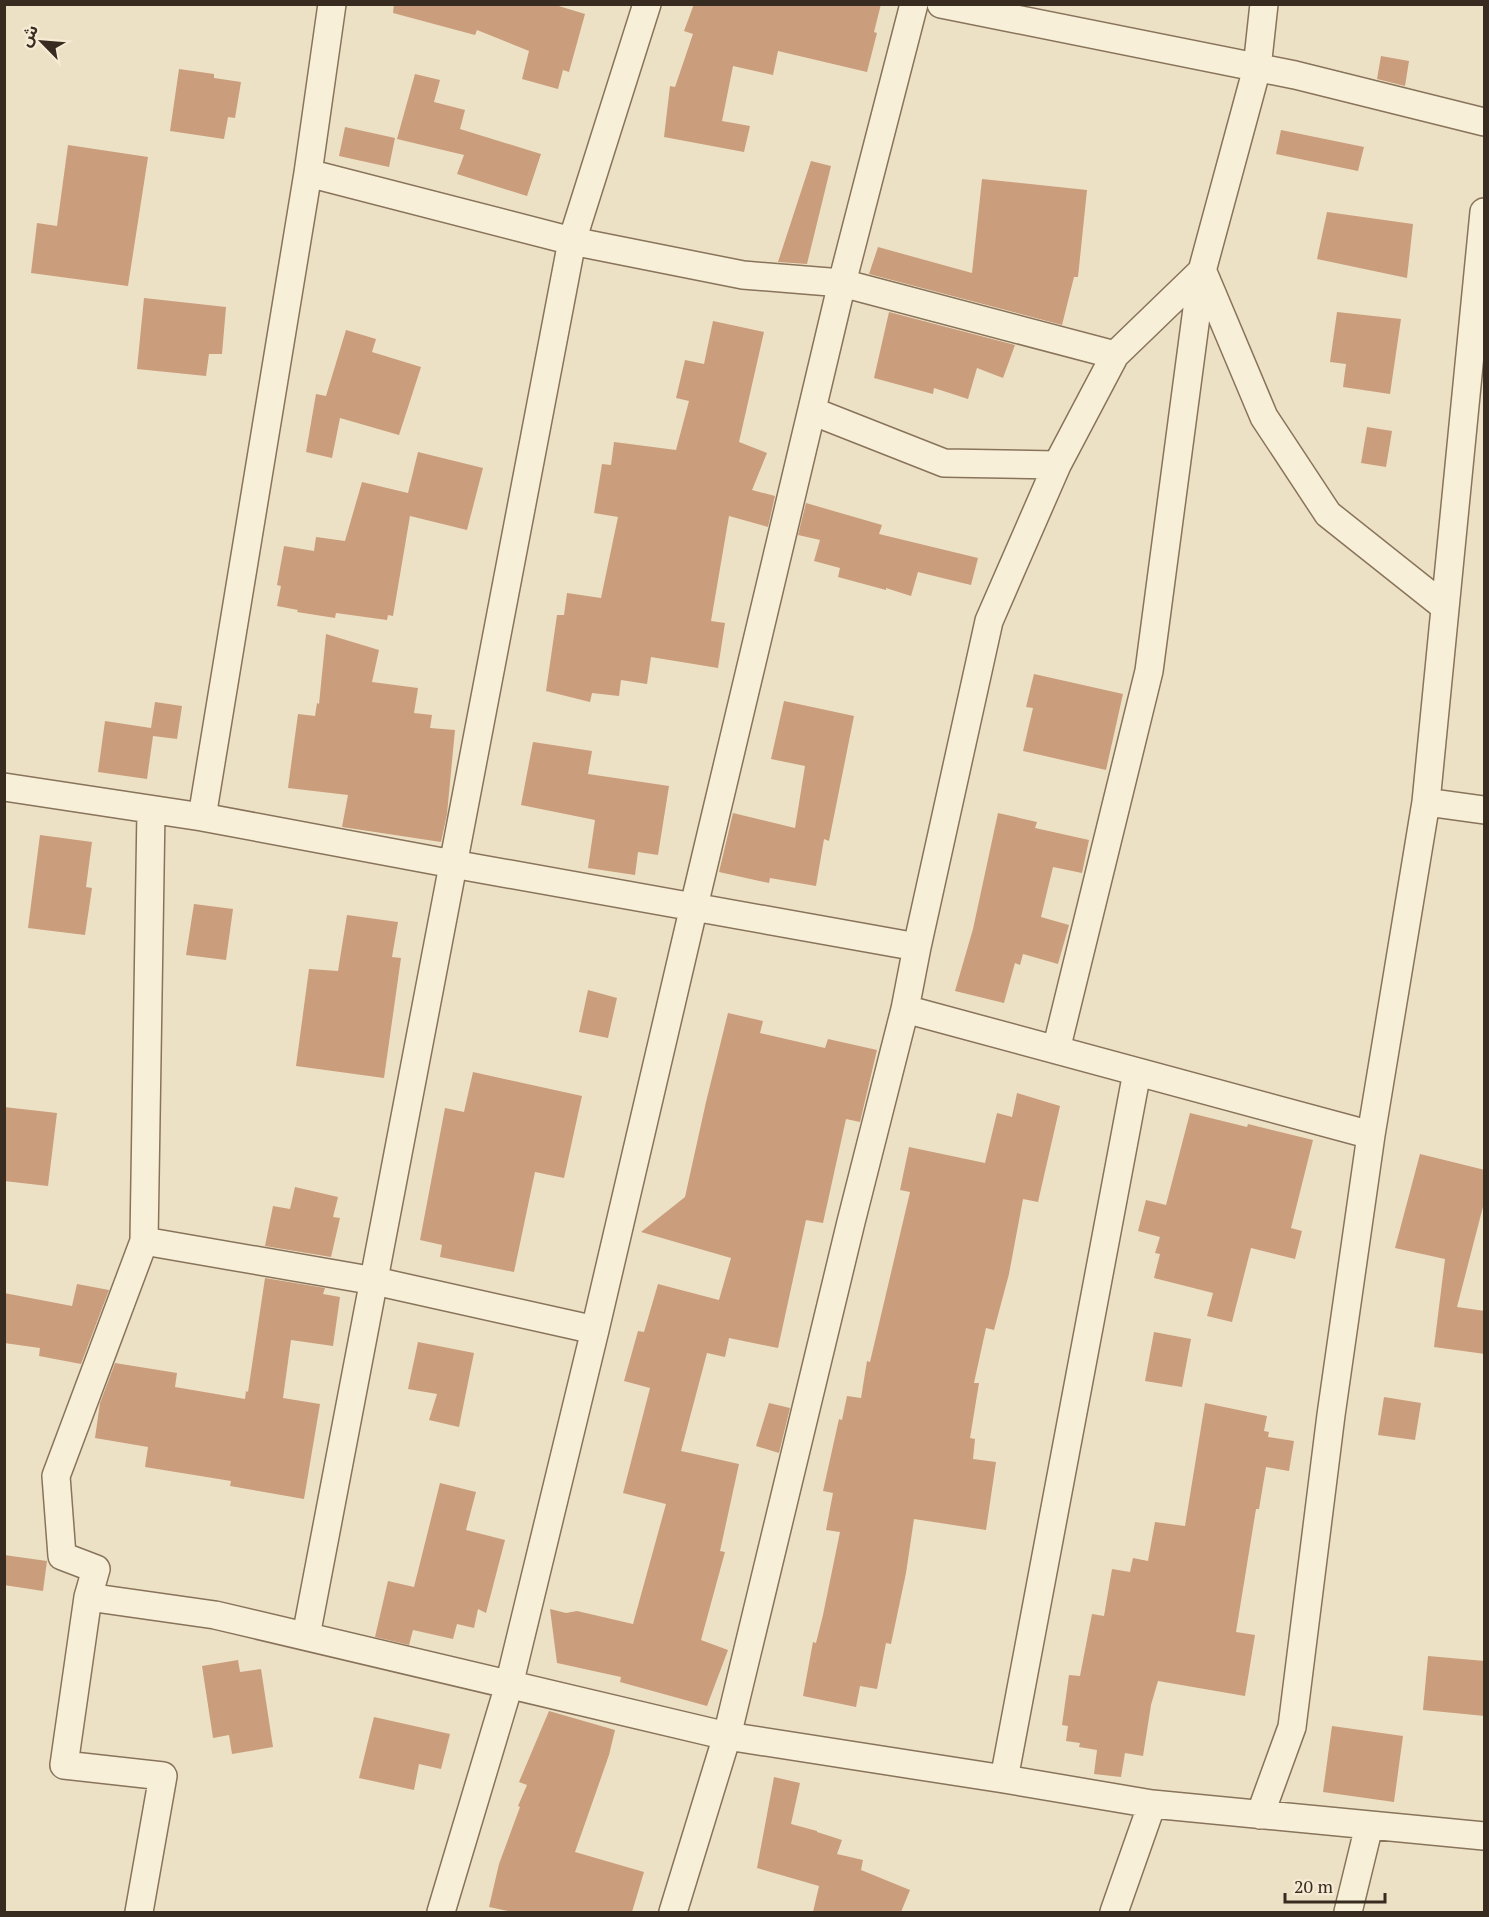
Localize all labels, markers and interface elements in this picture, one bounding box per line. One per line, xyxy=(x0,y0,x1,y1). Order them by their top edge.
north arrow xyxy=(12,12,72,72)
text: ش xyxy=(14,21,43,50)
scale bar xyxy=(1285,1866,1386,1904)
text: 20 m xyxy=(1294,1874,1334,1898)

